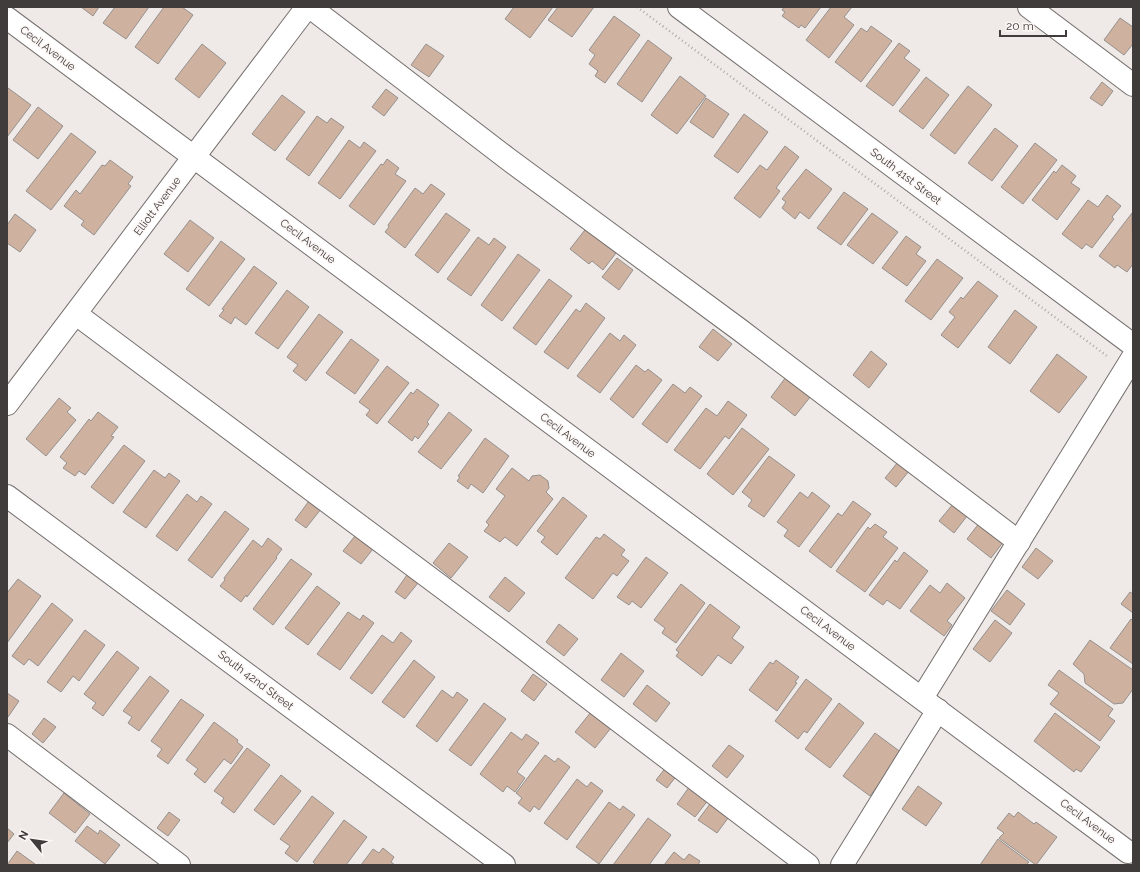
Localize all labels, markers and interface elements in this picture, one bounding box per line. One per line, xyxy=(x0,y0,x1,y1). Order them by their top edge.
scale bar xyxy=(1000,12,1066,38)
text: 20 m xyxy=(1006,19,1034,33)
street label: Cecil Avenue xyxy=(17,23,78,74)
street label: South 41st Street xyxy=(868,145,944,208)
street label: Elliott Avenue xyxy=(131,174,184,238)
street label: Cecil Avenue xyxy=(277,216,338,267)
street label: Cecil Avenue xyxy=(537,410,598,461)
street label: Cecil Avenue xyxy=(797,603,858,654)
street label: South 42nd Street xyxy=(215,648,296,713)
street label: Cecil Avenue xyxy=(1057,796,1118,847)
north arrow xyxy=(12,820,52,860)
text: N xyxy=(16,829,31,842)

